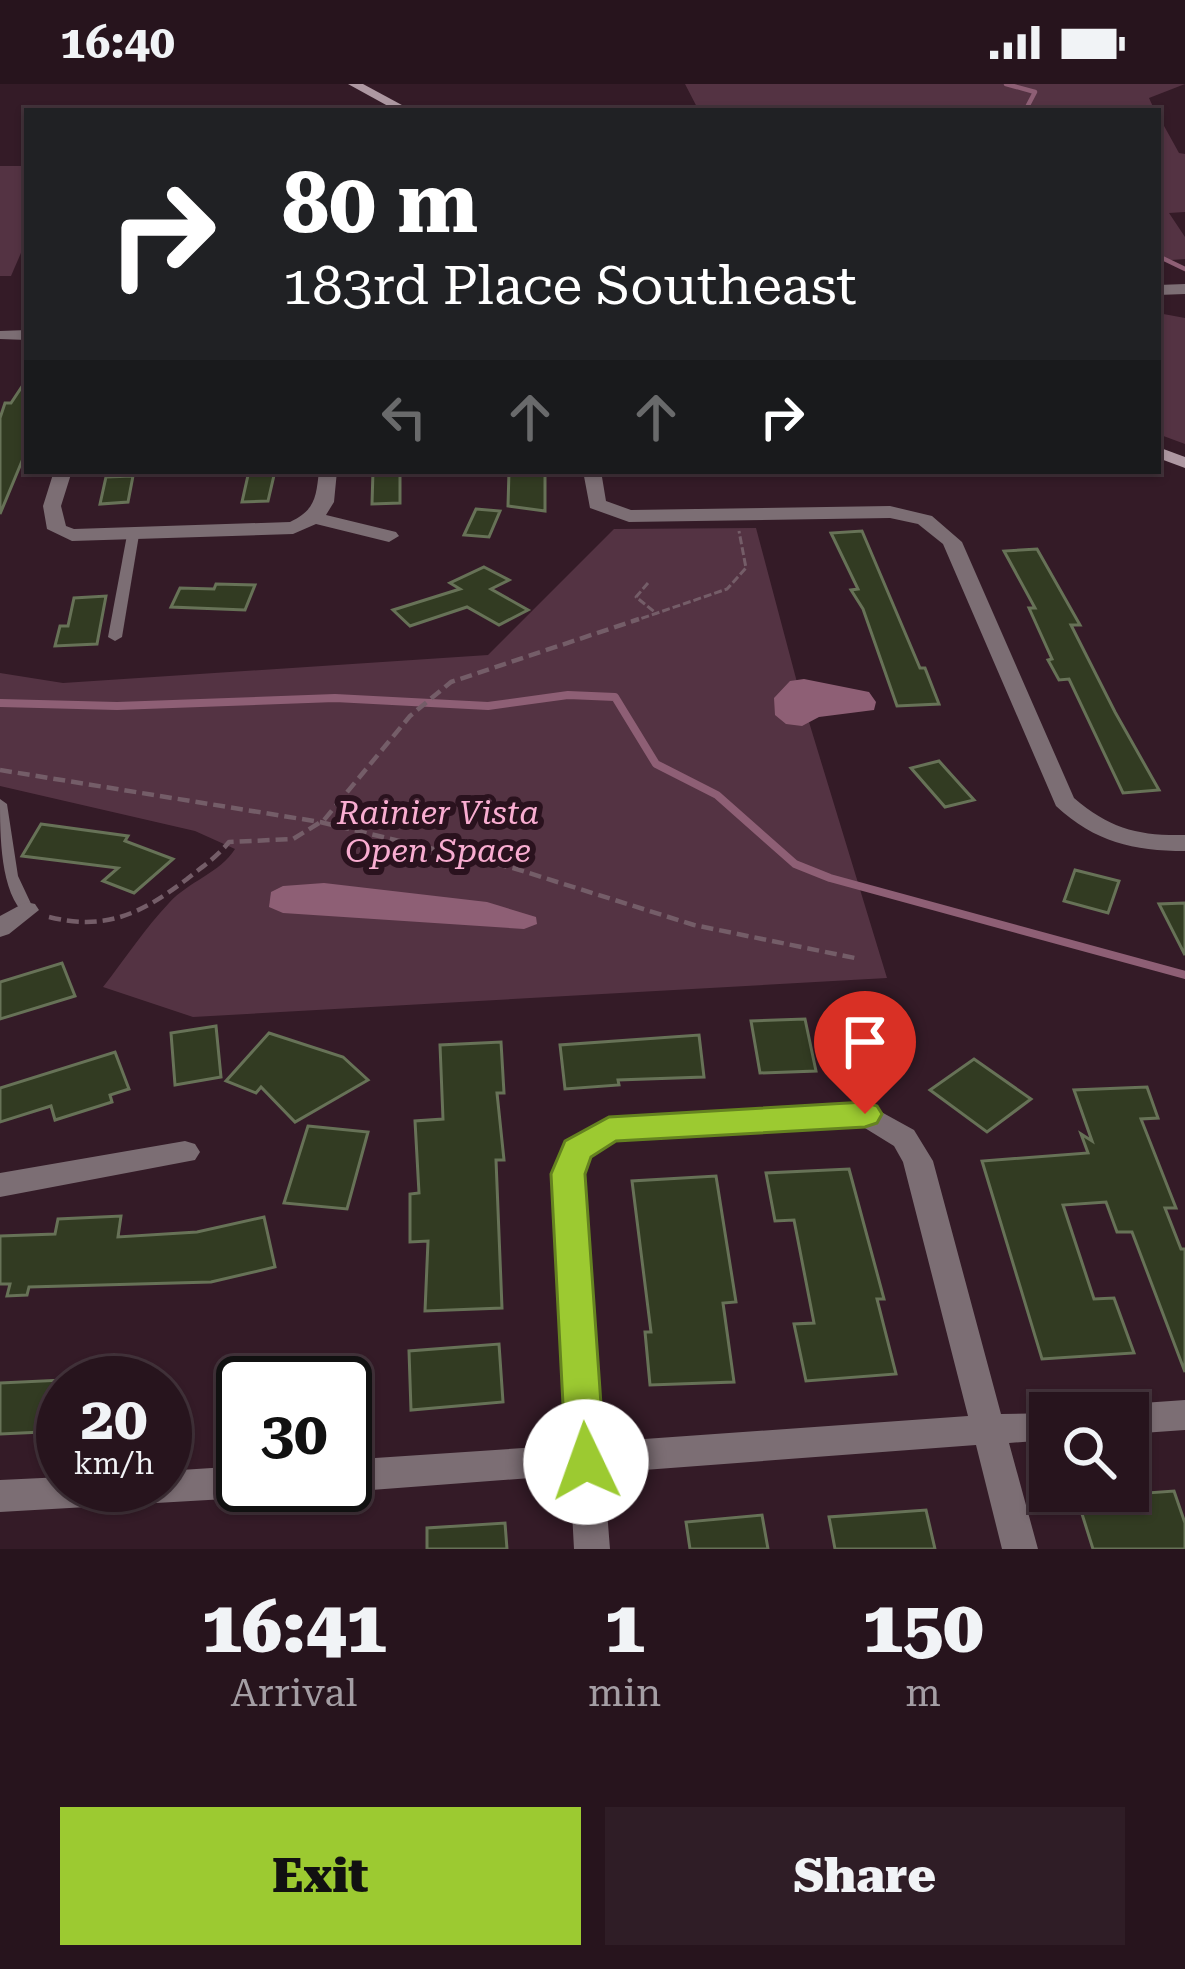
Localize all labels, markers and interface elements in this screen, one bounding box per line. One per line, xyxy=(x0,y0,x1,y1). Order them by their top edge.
text: 16:40 xyxy=(60,16,175,69)
text: 80 m xyxy=(282,154,478,252)
icon: right xyxy=(84,156,240,312)
text: 183rd Place Southeast xyxy=(282,254,857,317)
icon: left xyxy=(371,384,437,450)
icon: ahead xyxy=(497,384,563,450)
icon: ahead xyxy=(623,384,689,450)
icon: right xyxy=(749,384,815,450)
park label: Rainier Vista Open Space xyxy=(336,793,539,870)
pin xyxy=(814,991,916,1114)
icon: arrive xyxy=(832,1009,898,1075)
speed limit sign: 30 xyxy=(216,1356,372,1512)
text: 20 xyxy=(80,1383,148,1454)
map controls xyxy=(1029,1392,1149,1512)
button: search xyxy=(1029,1392,1149,1512)
position arrow xyxy=(523,1399,649,1525)
text: km/h xyxy=(74,1446,154,1481)
text: 16:41 xyxy=(201,1585,387,1670)
text: 1 xyxy=(604,1585,645,1670)
text: 150 xyxy=(863,1585,984,1670)
text: Arrival xyxy=(231,1670,357,1716)
text: min xyxy=(588,1670,661,1716)
text: m xyxy=(905,1670,941,1716)
button: Exit xyxy=(60,1807,581,1945)
button: Share xyxy=(605,1807,1125,1945)

